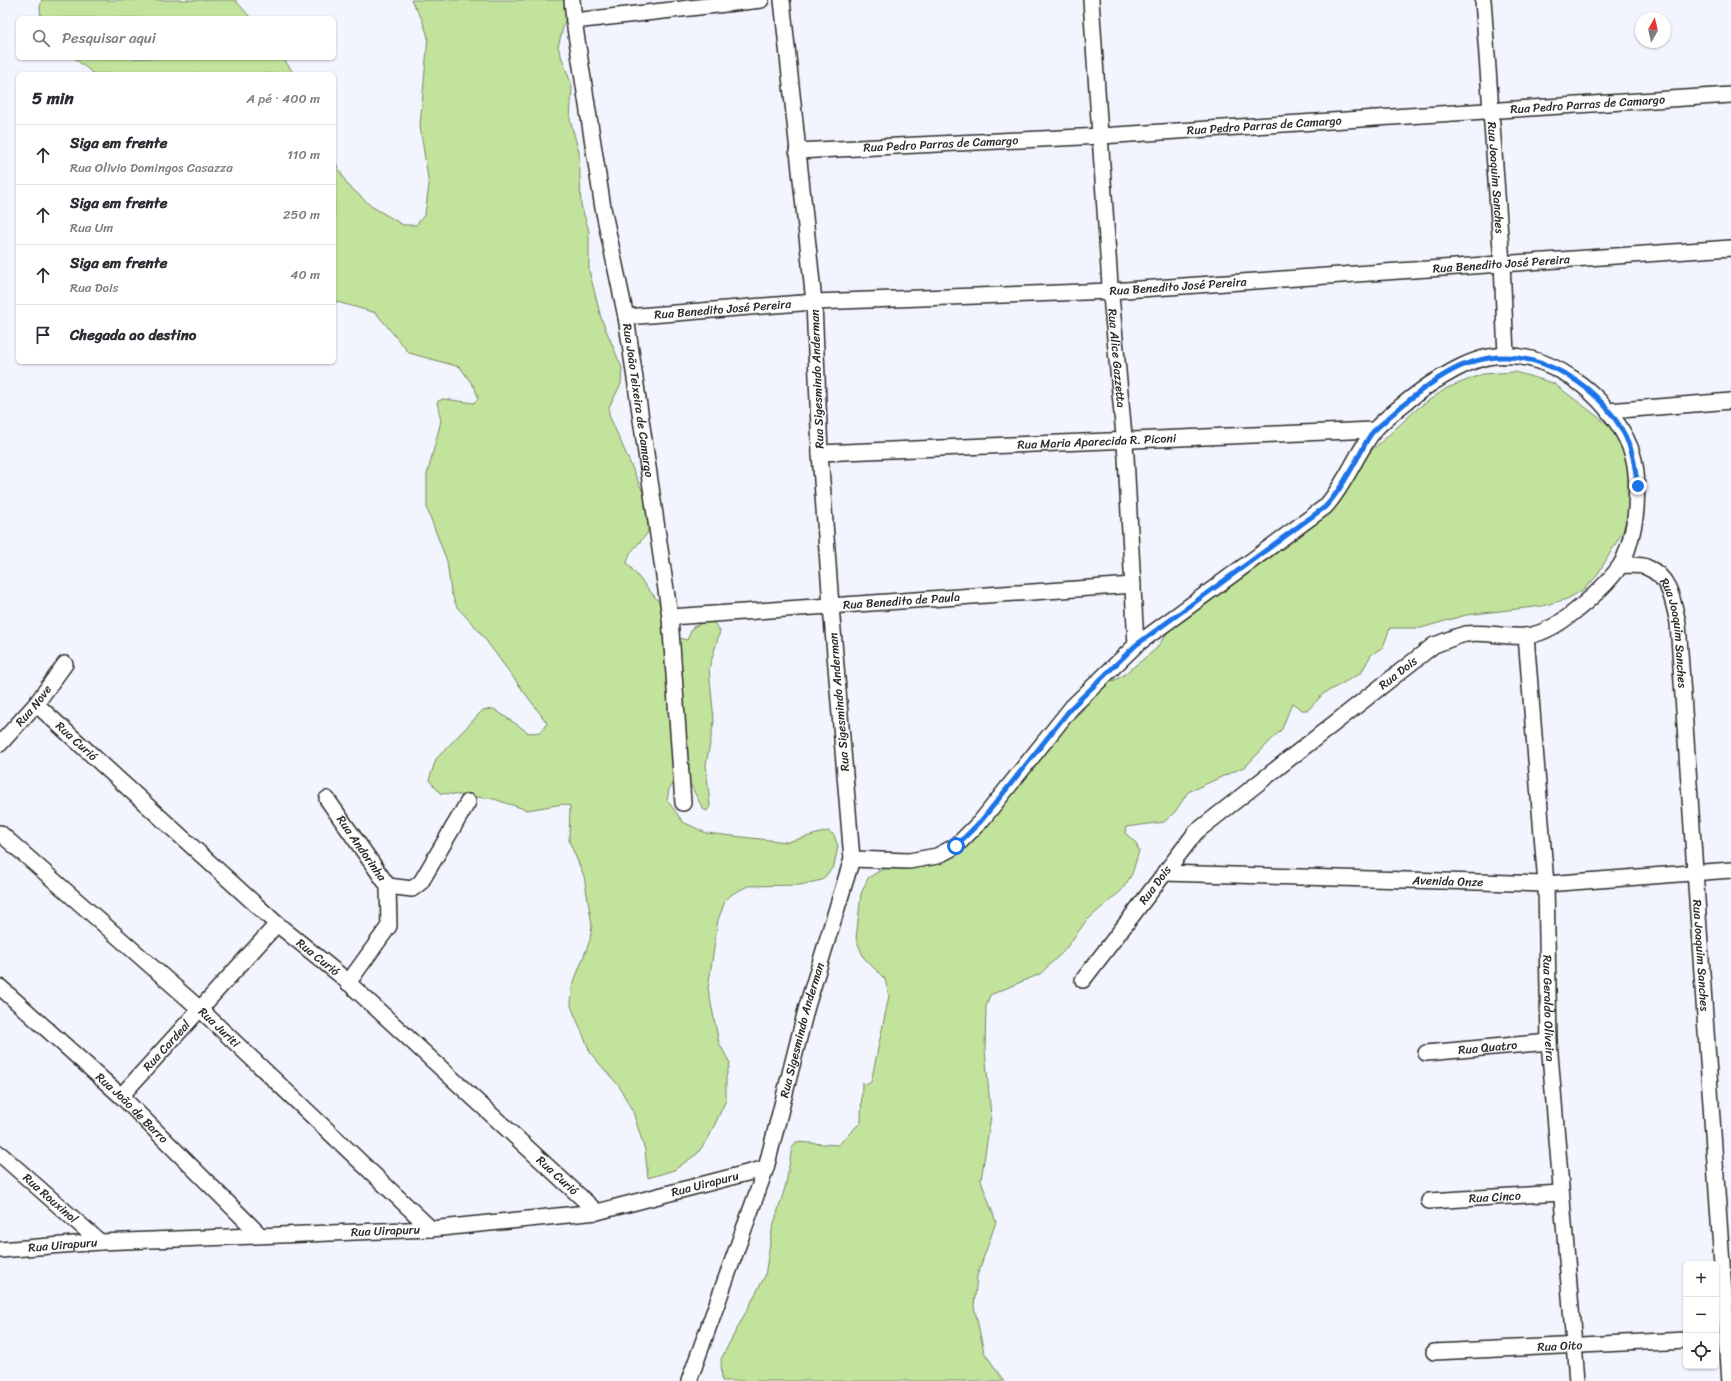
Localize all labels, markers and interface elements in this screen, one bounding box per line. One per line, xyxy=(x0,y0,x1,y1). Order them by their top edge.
north arrow xyxy=(1635,12,1671,48)
search box xyxy=(16,16,336,60)
text: Pesquisar aqui xyxy=(62,25,156,51)
icon: search xyxy=(30,27,52,49)
text: 5 min xyxy=(32,83,74,113)
text: A pé · 400 m xyxy=(246,87,320,110)
street label: Rua Pedro Parras de Camargo xyxy=(1509,88,1666,120)
street label: Rua Pedro Parras de Camargo xyxy=(1186,109,1342,141)
street label: Rua Joaquim Sanches xyxy=(1481,121,1511,234)
street label: Rua Pedro Parras de Camargo xyxy=(863,129,1019,159)
text: Siga em frente xyxy=(70,130,167,156)
text: 110 m xyxy=(287,143,320,166)
icon: ahead xyxy=(32,144,54,166)
text: Rua Olivio Domingos Casazza xyxy=(70,156,233,179)
text: Siga em frente xyxy=(70,190,167,216)
text: 250 m xyxy=(283,203,320,226)
icon: ahead xyxy=(32,204,54,226)
text: Rua Um xyxy=(70,216,113,239)
street label: Rua Benedito José Pereira xyxy=(1432,248,1572,280)
text: Siga em frente xyxy=(70,250,167,276)
text: 40 m xyxy=(290,263,320,286)
icon: ahead xyxy=(32,264,54,286)
street label: Rua Benedito José Pereira xyxy=(1109,271,1248,302)
text: Rua Dois xyxy=(70,276,119,299)
street label: Rua Benedito José Pereira xyxy=(653,293,793,326)
street label: Rua Sigesmindo Anderman xyxy=(804,308,830,449)
street label: Rua Alice Gazzetta xyxy=(1101,308,1132,409)
text: Chegada ao destino xyxy=(70,322,196,348)
street label: Rua João Teixeira de Camargo xyxy=(616,322,660,479)
icon: arrive xyxy=(32,324,54,346)
street label: Rua Maria Aparecida R. Piconi xyxy=(1017,427,1177,456)
route end xyxy=(1629,477,1647,495)
street label: Rua Joaquim Sanches xyxy=(1654,573,1693,689)
street label: Rua Benedito de Paula xyxy=(842,586,961,616)
street label: Rua Sigesmindo Anderman xyxy=(822,631,856,772)
street label: Rua Dois xyxy=(1374,650,1423,695)
street label: Rua Nove xyxy=(10,680,58,732)
street label: Rua Curió xyxy=(50,716,104,767)
street label: Rua Andorinha xyxy=(330,810,393,887)
route start xyxy=(947,837,965,855)
street label: Rua Dois xyxy=(1133,860,1178,910)
street label: Avenida Onze xyxy=(1411,869,1484,893)
street label: Rua Joaquim Sanches xyxy=(1686,899,1716,1012)
street label: Rua Curió xyxy=(291,933,345,982)
street label: Rua Geraldo Oliveira xyxy=(1536,955,1562,1062)
street label: Rua Sigesmindo Anderman xyxy=(773,959,831,1100)
street label: Rua Juriti xyxy=(193,1002,246,1054)
street label: Rua Cardeal xyxy=(137,1014,196,1076)
street label: Rua Quatro xyxy=(1457,1034,1518,1061)
street label: Rua João de Barro xyxy=(90,1067,174,1149)
street label: Rua Curió xyxy=(531,1150,584,1201)
street label: Rua Uirapuru xyxy=(669,1164,742,1203)
street label: Rua Rouxinol xyxy=(18,1168,83,1229)
street label: Rua Cinco xyxy=(1468,1184,1522,1210)
street label: Rua Uirapuru xyxy=(350,1218,421,1243)
street label: Rua Uirapuru xyxy=(27,1231,99,1259)
map controls xyxy=(1683,1261,1719,1369)
button: + xyxy=(1683,1261,1719,1297)
button: − xyxy=(1683,1297,1719,1333)
button: locate xyxy=(1683,1333,1719,1369)
street label: Rua Oito xyxy=(1537,1334,1583,1358)

